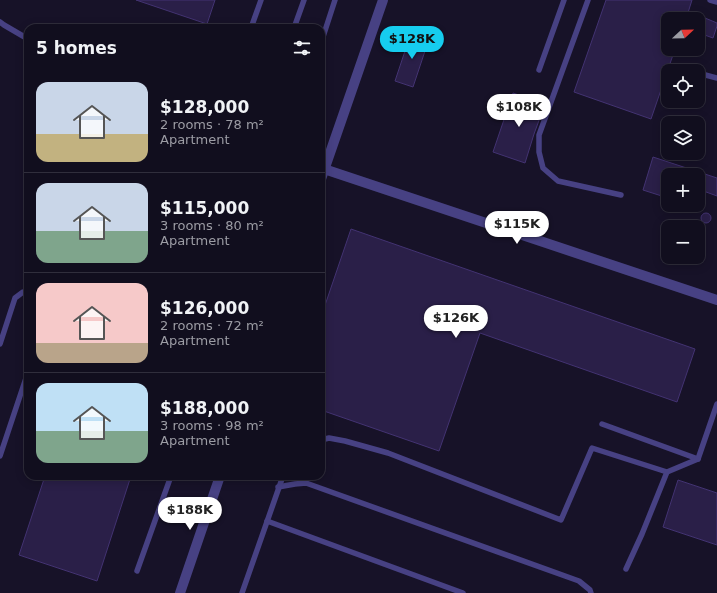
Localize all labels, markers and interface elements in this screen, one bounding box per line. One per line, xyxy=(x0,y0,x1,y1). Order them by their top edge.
north arrow xyxy=(661,12,705,56)
map controls xyxy=(661,12,705,264)
pin: $128K xyxy=(384,26,440,60)
text: $128K xyxy=(389,31,435,46)
icon: filters xyxy=(291,37,313,59)
text: 5 homes xyxy=(36,38,117,58)
button: locate xyxy=(661,64,705,108)
pin: $108K xyxy=(491,94,547,128)
text: $128,000 xyxy=(160,97,249,117)
icon: home xyxy=(68,98,116,146)
text: $108K xyxy=(496,99,542,114)
button: layers xyxy=(661,116,705,160)
text: 2 rooms · 78 m² xyxy=(160,117,264,132)
text: Apartment xyxy=(160,132,230,147)
button: + xyxy=(661,168,705,212)
text: $115,000 xyxy=(160,198,249,218)
icon: home xyxy=(68,199,116,247)
pin: $115K xyxy=(489,211,545,245)
text: $115K xyxy=(494,216,540,231)
text: 3 rooms · 80 m² xyxy=(160,218,264,233)
button: − xyxy=(661,220,705,264)
text: Apartment xyxy=(160,233,230,248)
text: $126,000 xyxy=(160,298,249,318)
icon: home xyxy=(68,299,116,347)
pin: $126K xyxy=(428,305,484,339)
text: $126K xyxy=(433,310,479,325)
text: 2 rooms · 72 m² xyxy=(160,318,264,333)
text: Apartment xyxy=(160,333,230,348)
text: $188,000 xyxy=(160,398,249,418)
icon: home xyxy=(68,399,116,447)
text: 3 rooms · 98 m² xyxy=(160,418,264,433)
text: Apartment xyxy=(160,433,230,448)
pin: $188K xyxy=(162,497,218,531)
text: $188K xyxy=(167,502,213,517)

